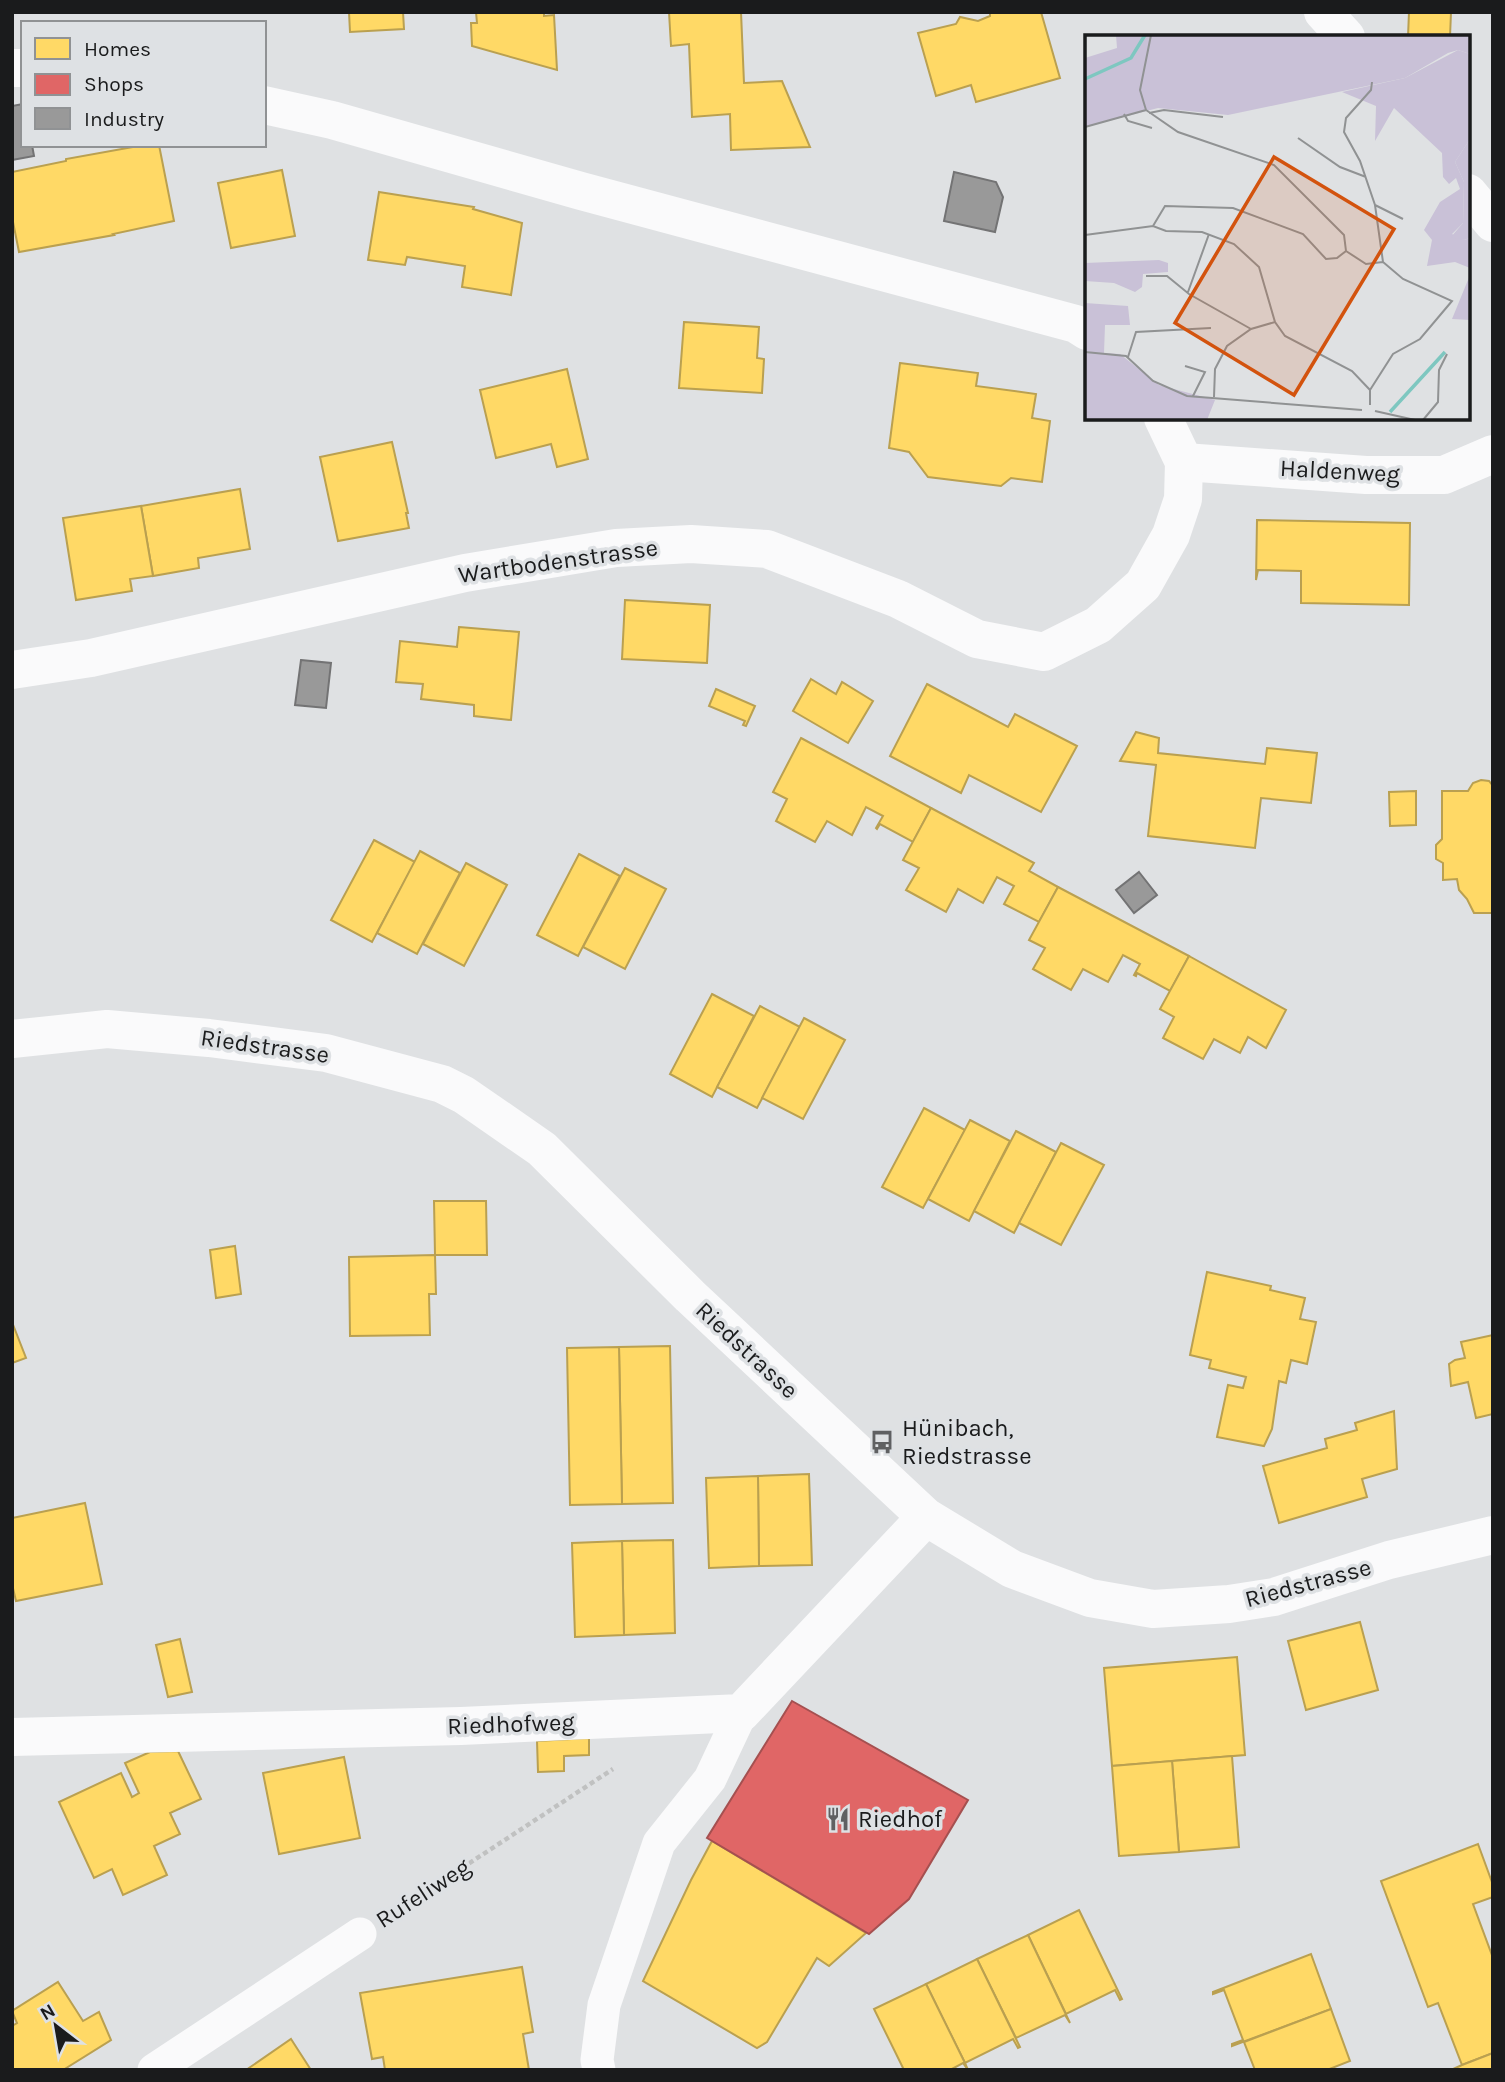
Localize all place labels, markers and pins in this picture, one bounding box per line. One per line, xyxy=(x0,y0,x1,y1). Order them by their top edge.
place label: Hünibach, Riedstrasse xyxy=(902,1414,1031,1470)
bus stop icon: Hünibach, Riedstrasse xyxy=(868,1428,896,1456)
restaurant icon: Riedhof xyxy=(824,1805,852,1833)
place label: Riedhof xyxy=(858,1805,943,1833)

